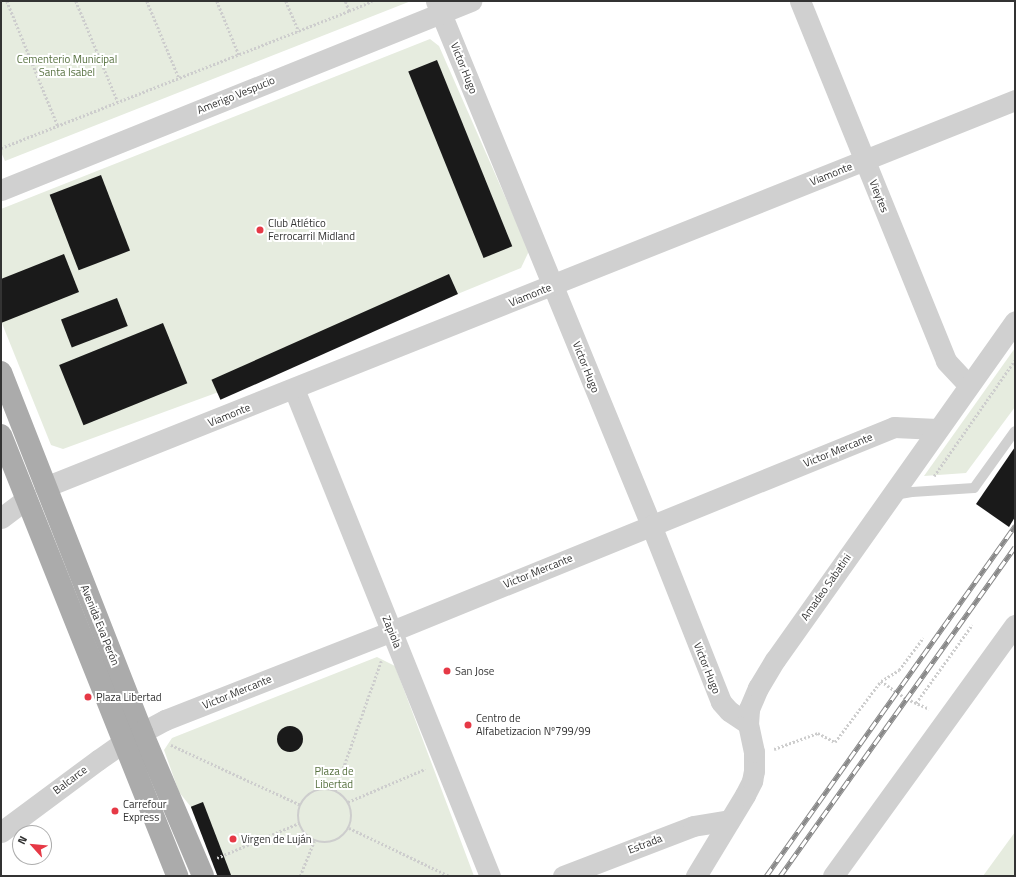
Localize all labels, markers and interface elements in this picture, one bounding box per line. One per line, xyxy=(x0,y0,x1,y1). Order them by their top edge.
street label: Victor Hugo xyxy=(448,40,480,96)
park label: Cementerio Municipal Santa Isabel xyxy=(17,53,117,79)
street label: Amerigo Vespucio xyxy=(195,73,277,117)
street label: Viamonte xyxy=(808,160,854,188)
street label: Vieytes xyxy=(866,178,892,214)
place label: Club Atlético Ferrocarril Midland xyxy=(268,217,355,243)
marker: Club Atlético Ferrocarril Midland xyxy=(255,225,265,235)
street label: Viamonte xyxy=(507,281,553,309)
street label: Victor Hugo xyxy=(570,339,602,395)
street label: Viamonte xyxy=(206,401,252,429)
street label: Victor Mercante xyxy=(801,430,875,470)
street label: Victor Mercante xyxy=(501,551,575,591)
street label: Amadeo Sabatini xyxy=(798,551,854,623)
street label: Avenida Eva Perón xyxy=(78,583,122,667)
street label: Zapiola xyxy=(380,614,404,650)
street label: Victor Hugo xyxy=(691,640,723,696)
place label: San Jose xyxy=(455,664,494,678)
marker: San Jose xyxy=(442,666,452,676)
street label: Victor Mercante xyxy=(200,672,274,712)
place label: Plaza Libertad xyxy=(96,690,162,704)
marker: Plaza Libertad xyxy=(83,692,93,702)
place label: Centro de Alfabetizacion Nº799/99 xyxy=(476,712,591,738)
marker: Centro de Alfabetizacion Nº799/99 xyxy=(463,720,473,730)
street label: Balcarce xyxy=(50,763,90,797)
park label: Plaza de Libertad xyxy=(315,765,353,791)
place label: Carrefour Express xyxy=(123,798,167,824)
marker: Carrefour Express xyxy=(110,806,120,816)
north arrow xyxy=(12,825,52,865)
street label: Estrada xyxy=(626,831,664,857)
place label: Virgen de Luján xyxy=(241,832,312,846)
text: N xyxy=(13,833,31,847)
marker: Virgen de Luján xyxy=(228,834,238,844)

